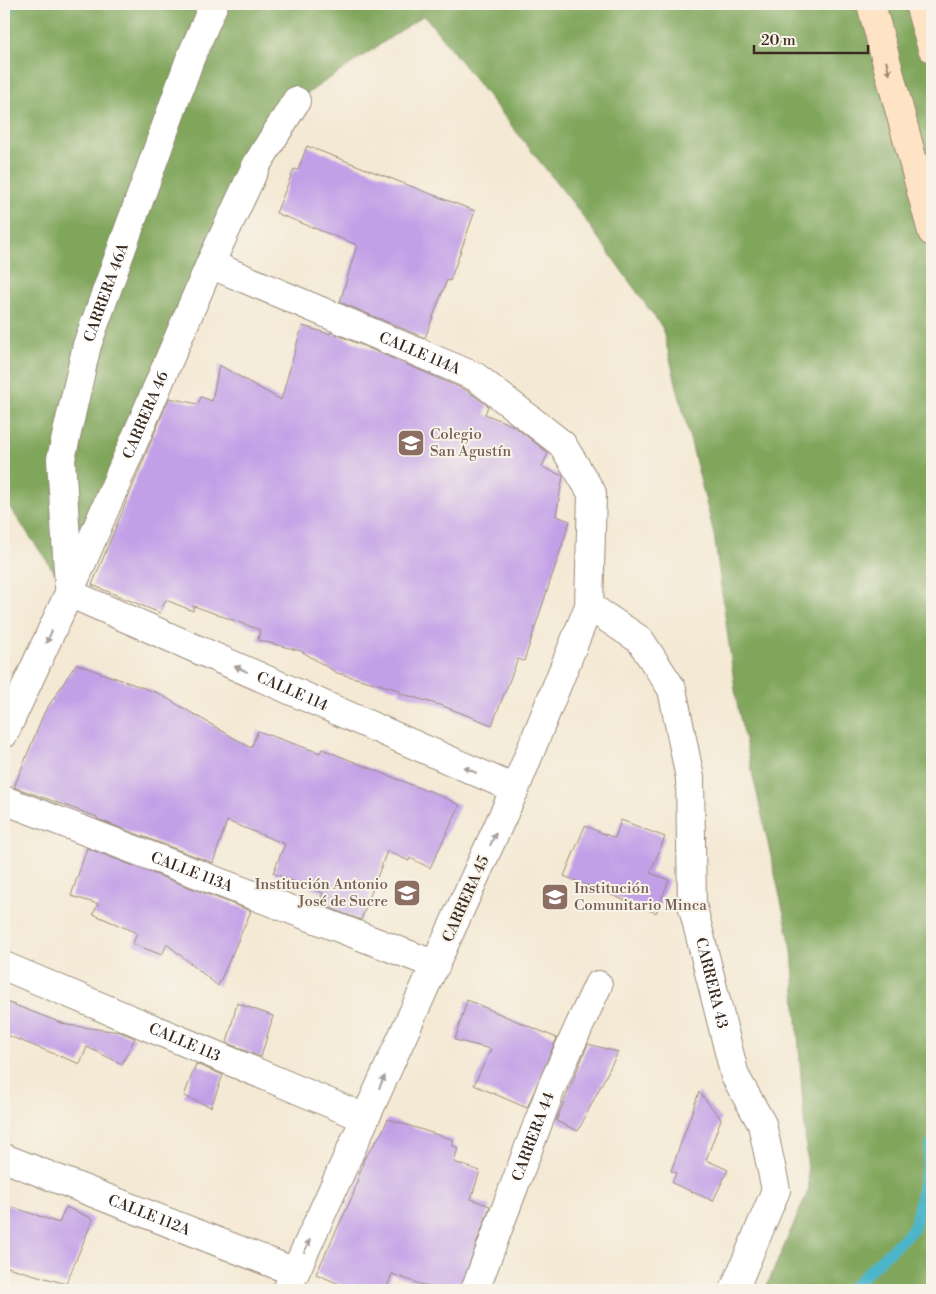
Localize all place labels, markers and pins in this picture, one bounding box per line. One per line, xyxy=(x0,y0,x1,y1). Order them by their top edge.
place label: Colegio San Agustín xyxy=(430,425,511,461)
school or university icon: Colegio San Agustín xyxy=(396,428,426,458)
place label: Institución Antonio José de Sucre xyxy=(255,875,388,911)
school or university icon: Institución Antonio José de Sucre xyxy=(392,878,422,908)
place label: Institución Comunitario Minca xyxy=(574,879,707,915)
school or university icon: Institución Comunitario Minca xyxy=(540,882,570,912)

